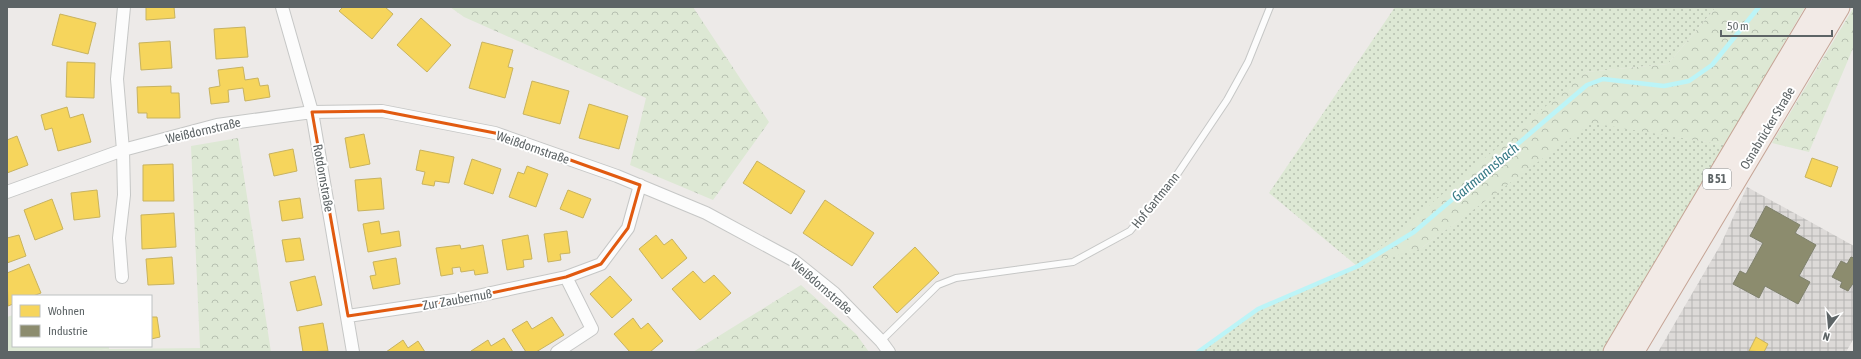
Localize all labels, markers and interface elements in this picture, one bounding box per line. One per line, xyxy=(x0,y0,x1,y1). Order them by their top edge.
scale bar xyxy=(1721,12,1832,38)
text: 50 m xyxy=(1727,19,1749,33)
street label: Osnabrücker Straße xyxy=(1737,84,1798,172)
street label: Weißdornstraße xyxy=(164,115,242,146)
street label: Weißdornstraße xyxy=(494,128,571,167)
water label: Gartmannsbach xyxy=(1448,139,1522,205)
street label: Rotdornstraße xyxy=(310,143,337,213)
street label: Hof Gartmann xyxy=(1128,169,1182,231)
road number: B 51 xyxy=(1703,169,1731,189)
street label: Weißdornstraße xyxy=(788,256,855,317)
street label: Zur Zaubernuß xyxy=(421,286,493,313)
legend xyxy=(12,295,152,347)
text: Wohnen xyxy=(48,304,85,318)
north arrow xyxy=(1809,307,1849,347)
text: Industrie xyxy=(48,324,88,338)
text: N xyxy=(1821,330,1831,343)

